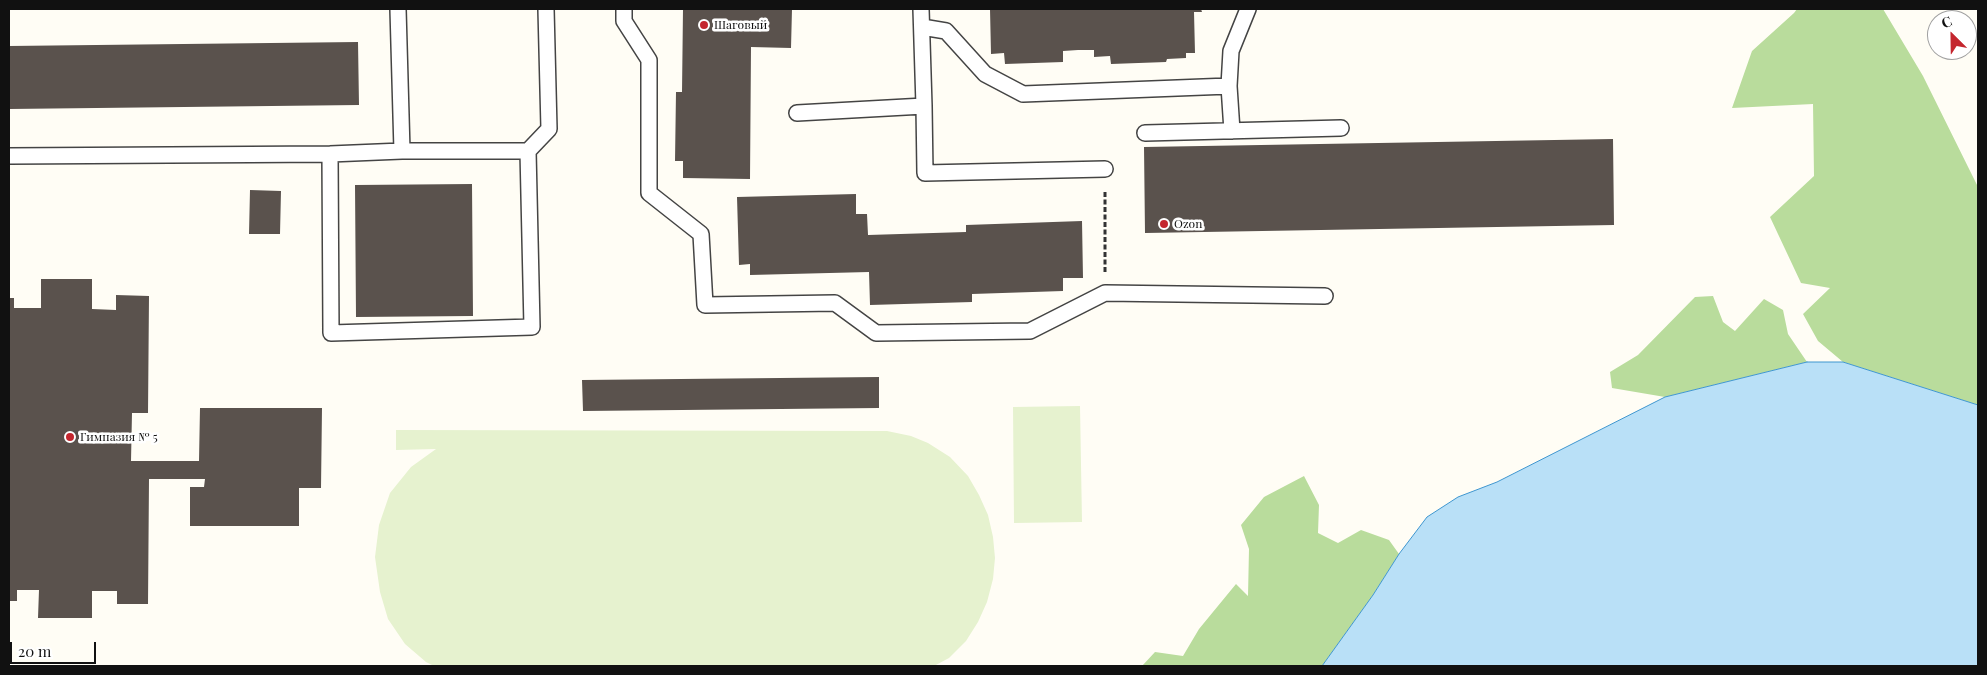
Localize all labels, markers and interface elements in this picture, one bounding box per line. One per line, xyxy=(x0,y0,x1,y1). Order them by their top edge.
north arrow xyxy=(1927,10,1977,60)
text: С xyxy=(1938,11,1955,32)
place label: Шаговый xyxy=(714,18,767,32)
marker: Шаговый xyxy=(698,19,710,31)
place label: Ozon xyxy=(1174,217,1202,231)
marker: Ozon xyxy=(1158,218,1170,230)
place label: Гимназия № 5 xyxy=(80,430,158,444)
marker: Гимназия № 5 xyxy=(64,431,76,443)
scale bar xyxy=(12,632,99,664)
text: 20 m xyxy=(18,641,51,661)

